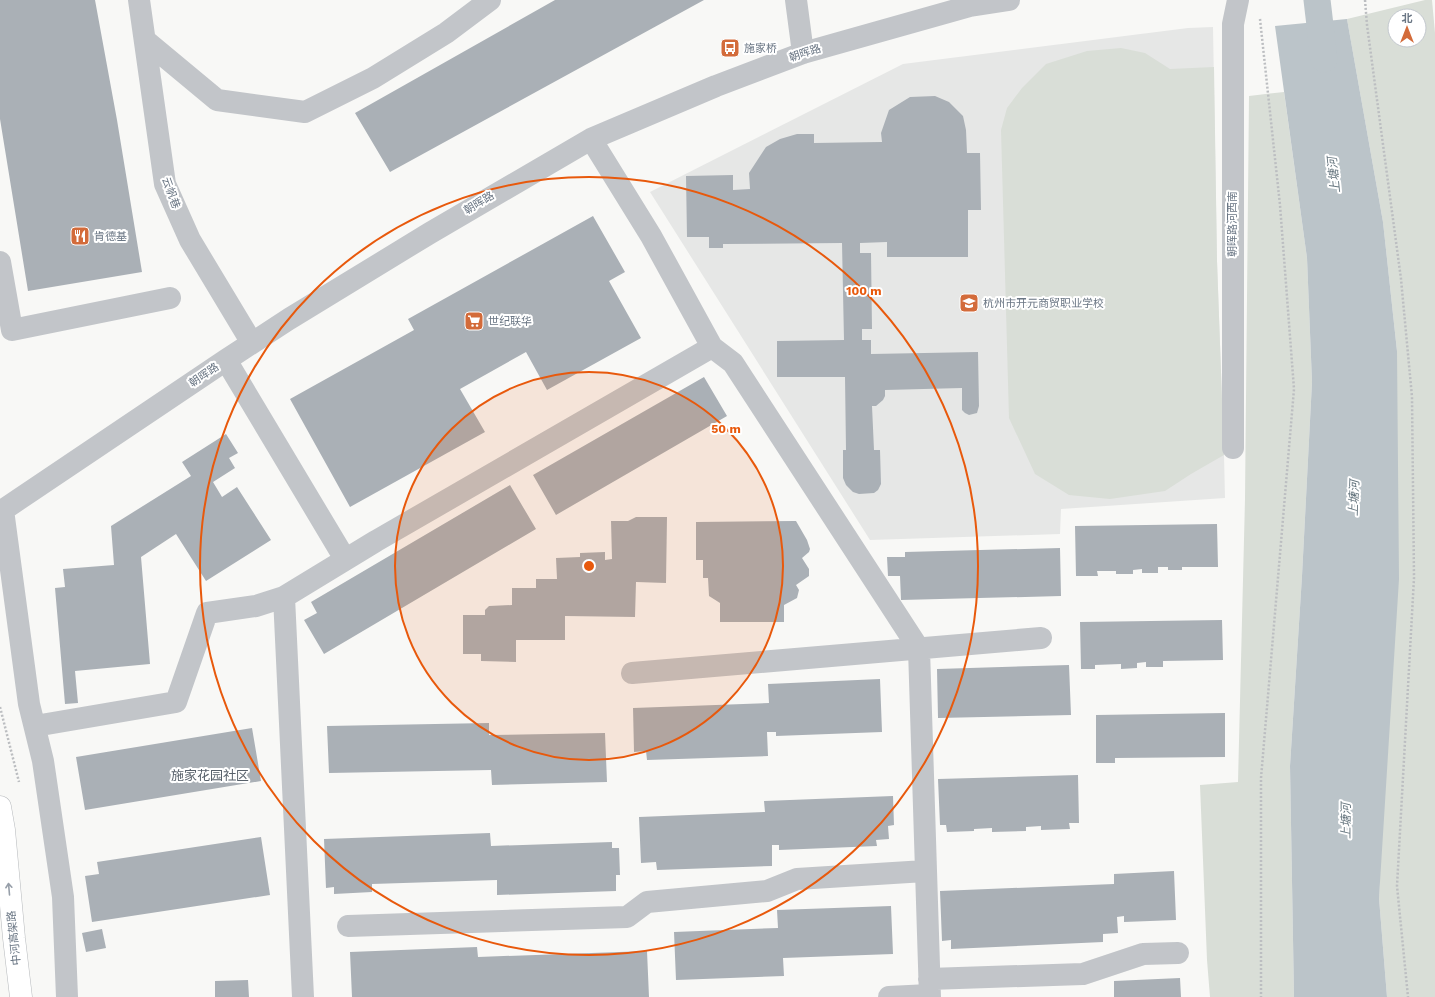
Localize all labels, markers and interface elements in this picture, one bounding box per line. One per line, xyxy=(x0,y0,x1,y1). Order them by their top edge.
north arrow xyxy=(1387,8,1427,48)
text: 北 xyxy=(1402,12,1413,25)
bus stop icon: 施家桥 xyxy=(719,37,741,59)
place label: 施家桥 xyxy=(744,42,777,55)
street label: 朝晖路 xyxy=(787,42,823,64)
water label: 上塘河 xyxy=(1325,154,1343,194)
street label: 云帆巷 xyxy=(159,175,183,211)
street label: 朝晖路 xyxy=(462,189,496,217)
street label: 朝晖路河西南 xyxy=(1226,191,1239,257)
restaurant icon: 肯德基 xyxy=(69,225,91,247)
place label: 肯德基 xyxy=(94,230,127,243)
text: 100 m xyxy=(846,284,882,298)
school or university icon: 杭州市开元商贸职业学校 xyxy=(958,292,980,314)
place label: 杭州市开元商贸职业学校 xyxy=(983,297,1104,310)
supermarket icon: 世纪联华 xyxy=(463,310,485,332)
place label: 世纪联华 xyxy=(488,315,532,328)
street label: 朝晖路 xyxy=(187,360,221,390)
text: 50 m xyxy=(711,422,741,436)
water label: 上塘河 xyxy=(1346,478,1362,516)
centre of rings xyxy=(582,559,596,573)
district label: 施家花园社区 xyxy=(171,768,249,783)
water label: 上塘河 xyxy=(1339,801,1353,839)
one-way arrow xyxy=(5,883,13,896)
street label: 中河高架路 xyxy=(5,910,23,966)

